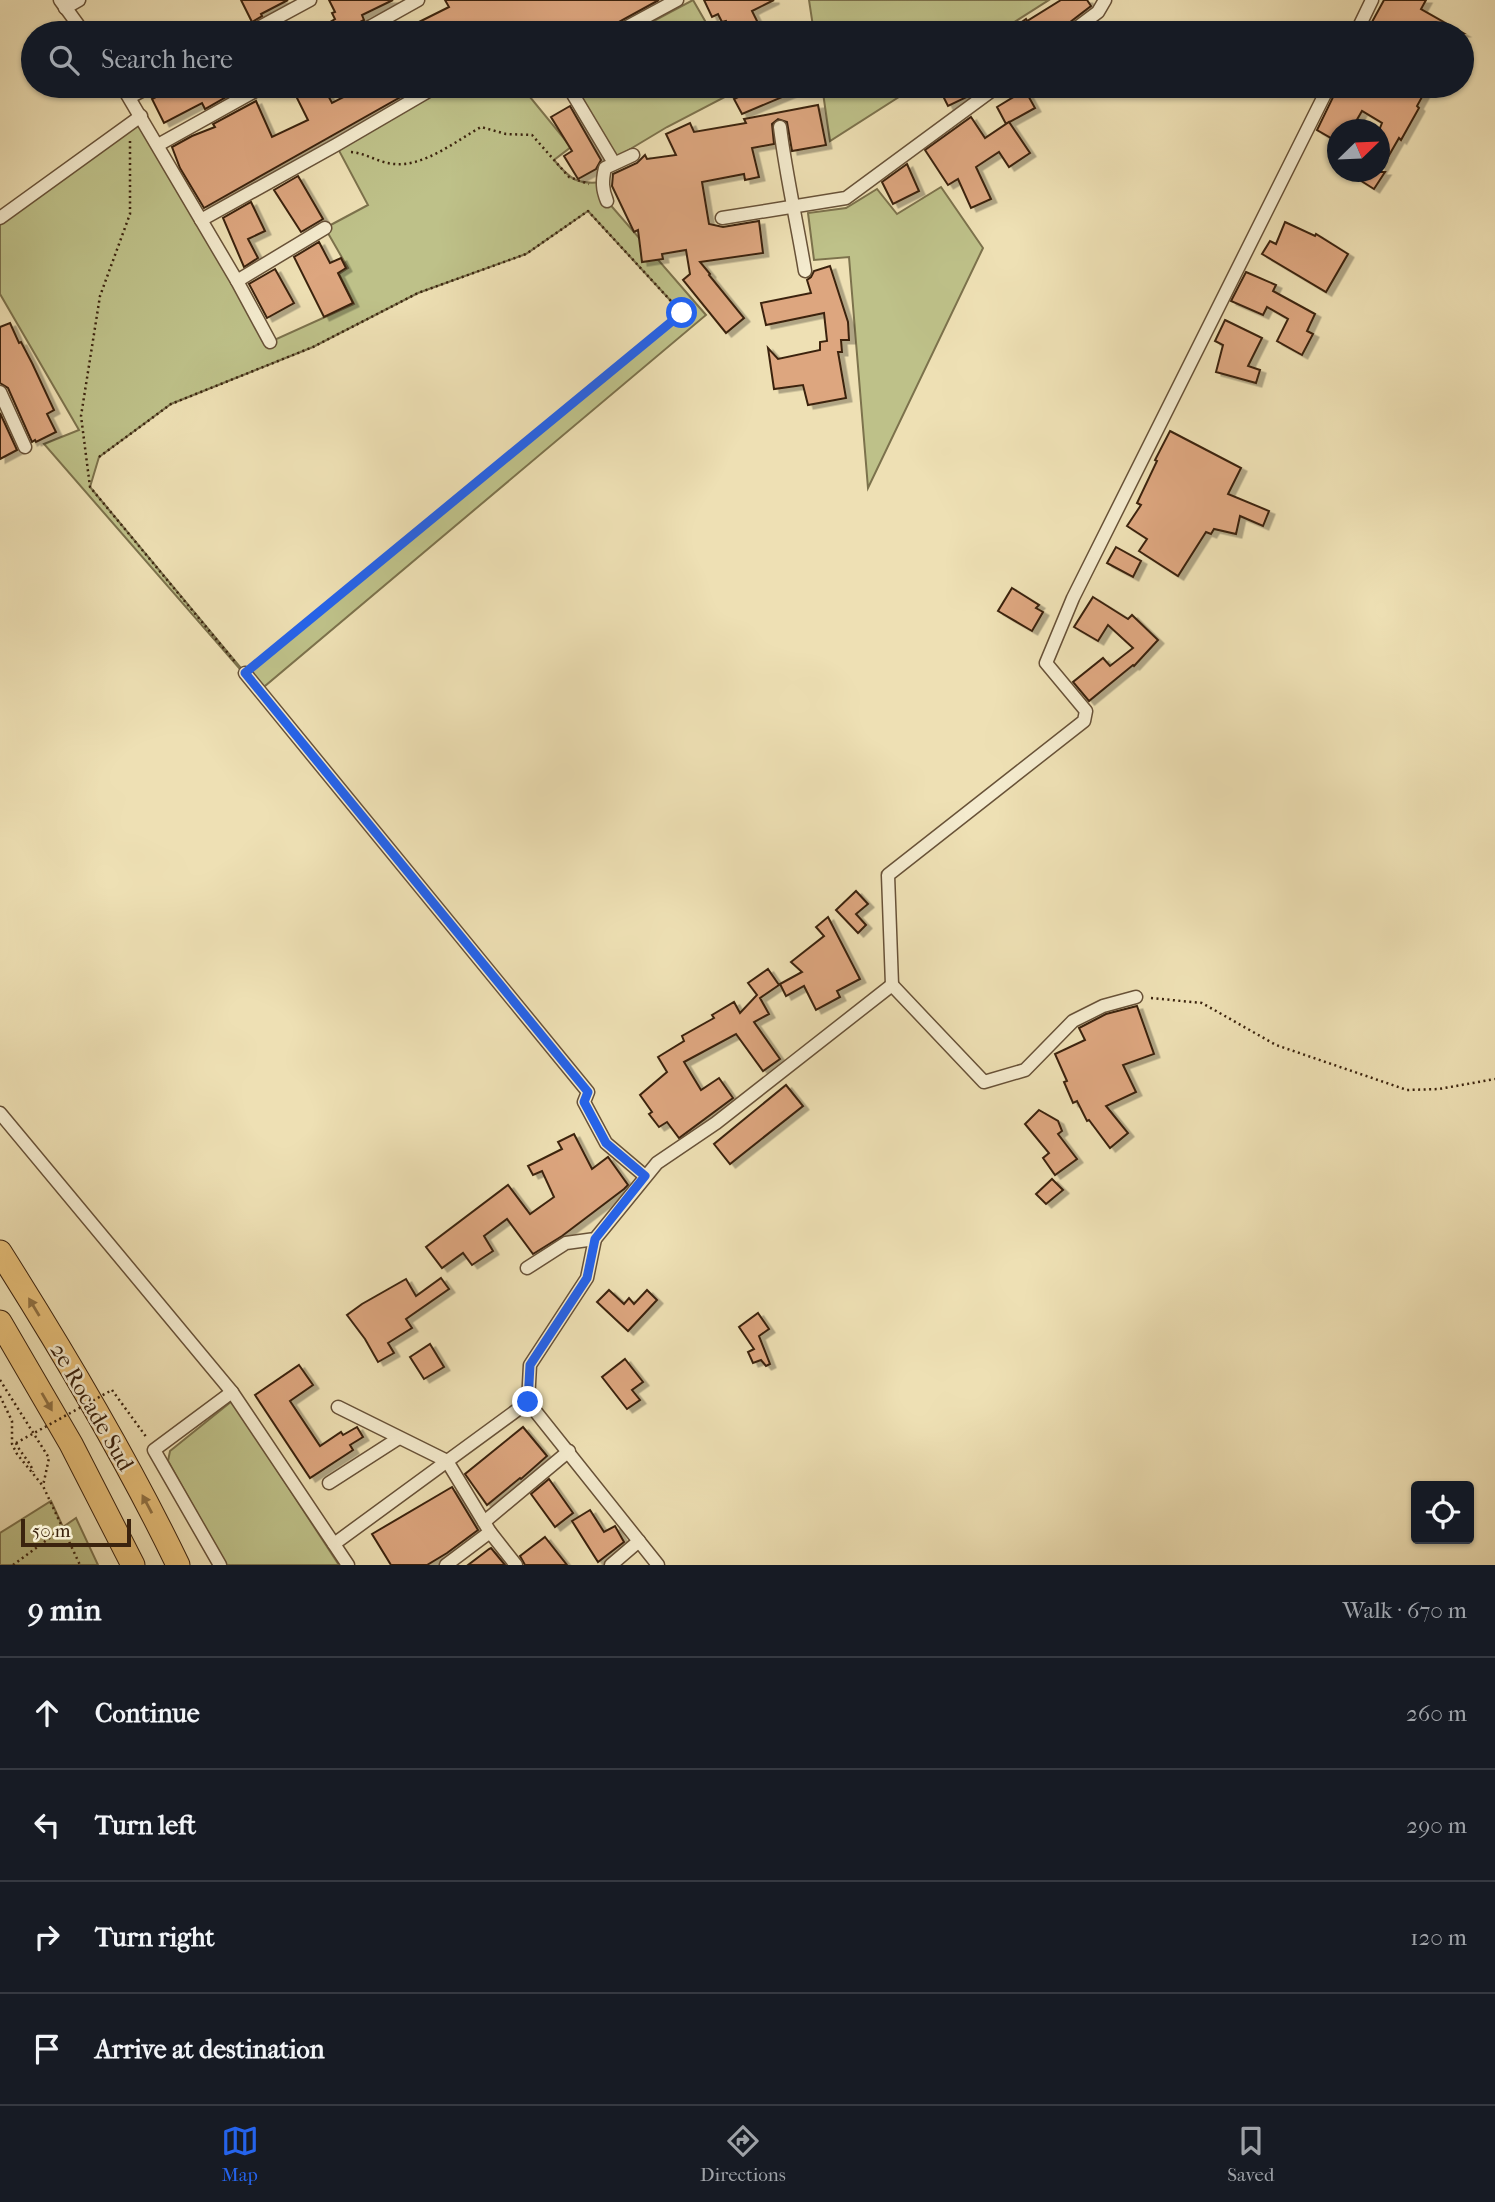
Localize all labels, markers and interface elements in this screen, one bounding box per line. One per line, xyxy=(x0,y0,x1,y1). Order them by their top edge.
search box xyxy=(21,21,1474,98)
icon: search xyxy=(45,41,83,79)
text: Search here xyxy=(101,44,233,75)
north arrow xyxy=(1327,119,1390,182)
route start xyxy=(666,297,697,328)
one-way arrow xyxy=(28,1297,40,1316)
street label: 2e Rocade Sud xyxy=(45,1338,140,1476)
route end xyxy=(512,1386,543,1417)
one-way arrow xyxy=(41,1393,53,1412)
map controls xyxy=(1411,1481,1474,1544)
button: locate xyxy=(1411,1481,1474,1544)
one-way arrow xyxy=(141,1494,153,1514)
scale bar xyxy=(21,1516,131,1548)
text: 50 m xyxy=(32,1520,71,1542)
text: 9 min xyxy=(28,1593,101,1628)
text: Walk · 670 m xyxy=(1343,1597,1467,1624)
icon: ahead xyxy=(28,1694,66,1732)
text: Continue xyxy=(95,1698,200,1729)
text: 260 m xyxy=(1406,1700,1467,1727)
icon: left xyxy=(28,1806,66,1844)
text: Turn left xyxy=(95,1810,196,1841)
text: 290 m xyxy=(1406,1812,1467,1839)
icon: right xyxy=(28,1918,66,1956)
text: Turn right xyxy=(95,1922,215,1953)
text: 120 m xyxy=(1410,1924,1467,1951)
icon: arrive xyxy=(28,2030,66,2068)
text: Arrive at destination xyxy=(95,2034,325,2065)
tab: Map xyxy=(221,2122,259,2186)
tab: Directions xyxy=(700,2122,786,2186)
tab: Saved xyxy=(1227,2122,1274,2186)

